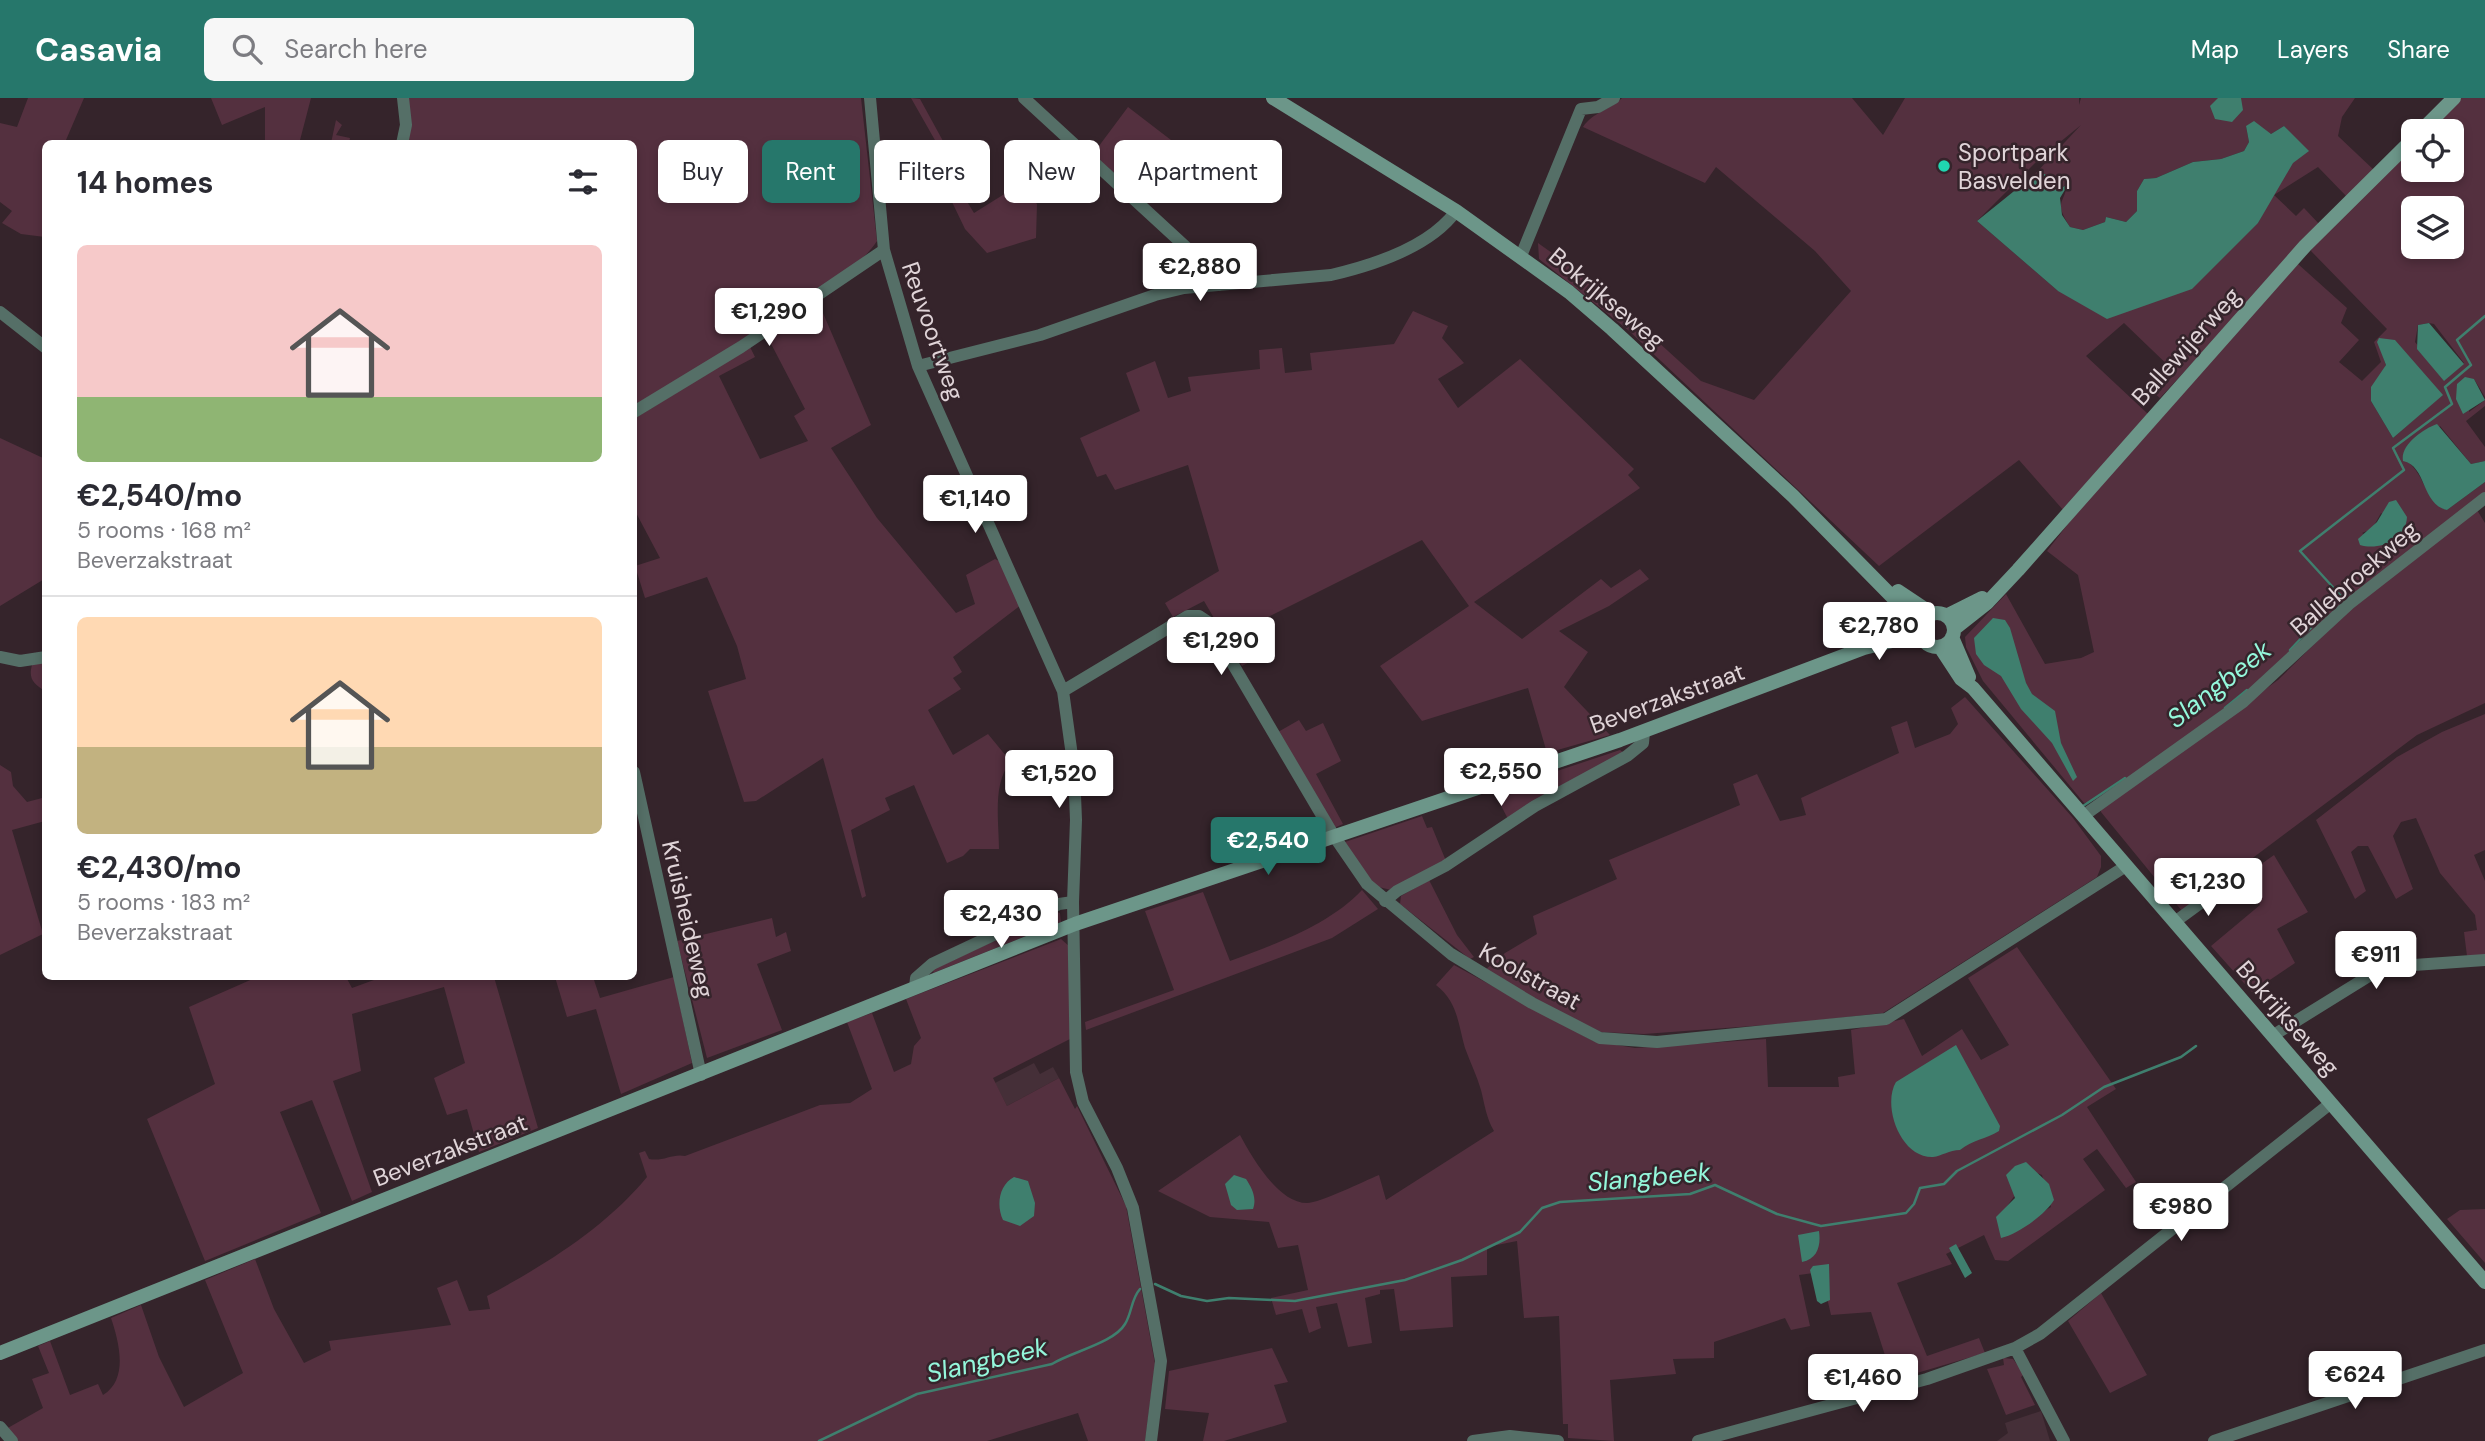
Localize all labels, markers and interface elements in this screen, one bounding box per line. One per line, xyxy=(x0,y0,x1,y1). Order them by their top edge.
search box xyxy=(204,18,694,81)
text: Casavia xyxy=(35,28,162,71)
icon: search xyxy=(228,30,266,68)
text: Search here xyxy=(284,32,428,66)
text: Map xyxy=(2191,34,2239,65)
text: Layers xyxy=(2277,34,2349,65)
text: Share xyxy=(2387,34,2450,65)
map controls xyxy=(2401,119,2464,259)
button: locate xyxy=(2401,119,2464,182)
place label: Sportpark Basvelden xyxy=(1958,137,2070,196)
chip: Buy xyxy=(658,140,748,203)
chip: Rent xyxy=(762,140,860,203)
chip: Filters xyxy=(874,140,990,203)
chip: New xyxy=(1004,140,1100,203)
chip: Apartment xyxy=(1114,140,1282,203)
marker: Sportpark Basvelden xyxy=(1936,158,1952,174)
text: 14 homes xyxy=(77,163,214,202)
icon: filters xyxy=(564,163,602,201)
button: layers xyxy=(2401,196,2464,259)
street label: Bokrijkseweg xyxy=(1542,240,1672,356)
pin: €2,880 xyxy=(1143,244,1257,303)
text: €2,880 xyxy=(1159,251,1241,281)
street label: Reuvoortweg xyxy=(895,258,971,404)
street label: Ballewijerweg xyxy=(2125,280,2247,412)
pin: €1,290 xyxy=(712,288,826,348)
icon: home xyxy=(277,290,403,416)
text: €1,290 xyxy=(731,296,807,326)
text: €2,540/mo xyxy=(77,476,242,515)
pin: €1,140 xyxy=(918,476,1032,535)
text: €1,140 xyxy=(939,483,1011,513)
street label: Ballebroekweg xyxy=(2283,514,2425,642)
text: 5 rooms · 168 m² xyxy=(77,515,251,545)
text: Beverzakstraat xyxy=(77,545,233,575)
pin: €2,780 xyxy=(1822,602,1936,662)
text: €2,780 xyxy=(1839,610,1919,640)
pin: €1,290 xyxy=(1164,618,1278,677)
text: €1,290 xyxy=(1183,625,1259,655)
water label: Slangbeek xyxy=(2160,632,2279,735)
street label: Beverzakstraat xyxy=(1585,656,1749,740)
icon: home xyxy=(277,662,403,788)
pin: €2,550 xyxy=(1444,748,1558,808)
pin: €1,520 xyxy=(1002,750,1116,810)
text: €2,550 xyxy=(1460,756,1542,786)
text: €1,520 xyxy=(1021,758,1097,788)
pin: €2,540 xyxy=(1211,818,1325,877)
text: €2,540 xyxy=(1227,825,1309,855)
street label: Kruisheideweg xyxy=(655,837,721,1001)
text: €2,430/mo xyxy=(77,848,242,887)
pin: €1,230 xyxy=(2151,858,2265,918)
text: €1,230 xyxy=(2170,866,2246,896)
text: 5 rooms · 183 m² xyxy=(77,887,250,917)
pin: €2,430 xyxy=(944,890,1058,950)
text: €2,430 xyxy=(960,898,1042,928)
text: Beverzakstraat xyxy=(77,917,233,947)
pin: €911 xyxy=(2335,932,2417,991)
street label: Koolstraat xyxy=(1473,935,1587,1017)
text: €911 xyxy=(2351,939,2401,969)
street label: Bokrijkseweg xyxy=(2229,954,2347,1082)
street label: Beverzakstraat xyxy=(369,1106,531,1194)
water label: Slangbeek xyxy=(1586,1155,1713,1199)
pin: €980 xyxy=(2140,1184,2222,1243)
text: €980 xyxy=(2149,1191,2213,1221)
water label: Slangbeek xyxy=(923,1329,1052,1390)
pin: €624 xyxy=(2314,1352,2396,1411)
pin: €1,460 xyxy=(1806,1354,1920,1414)
text: €624 xyxy=(2325,1359,2385,1389)
text: €1,460 xyxy=(1824,1362,1902,1392)

